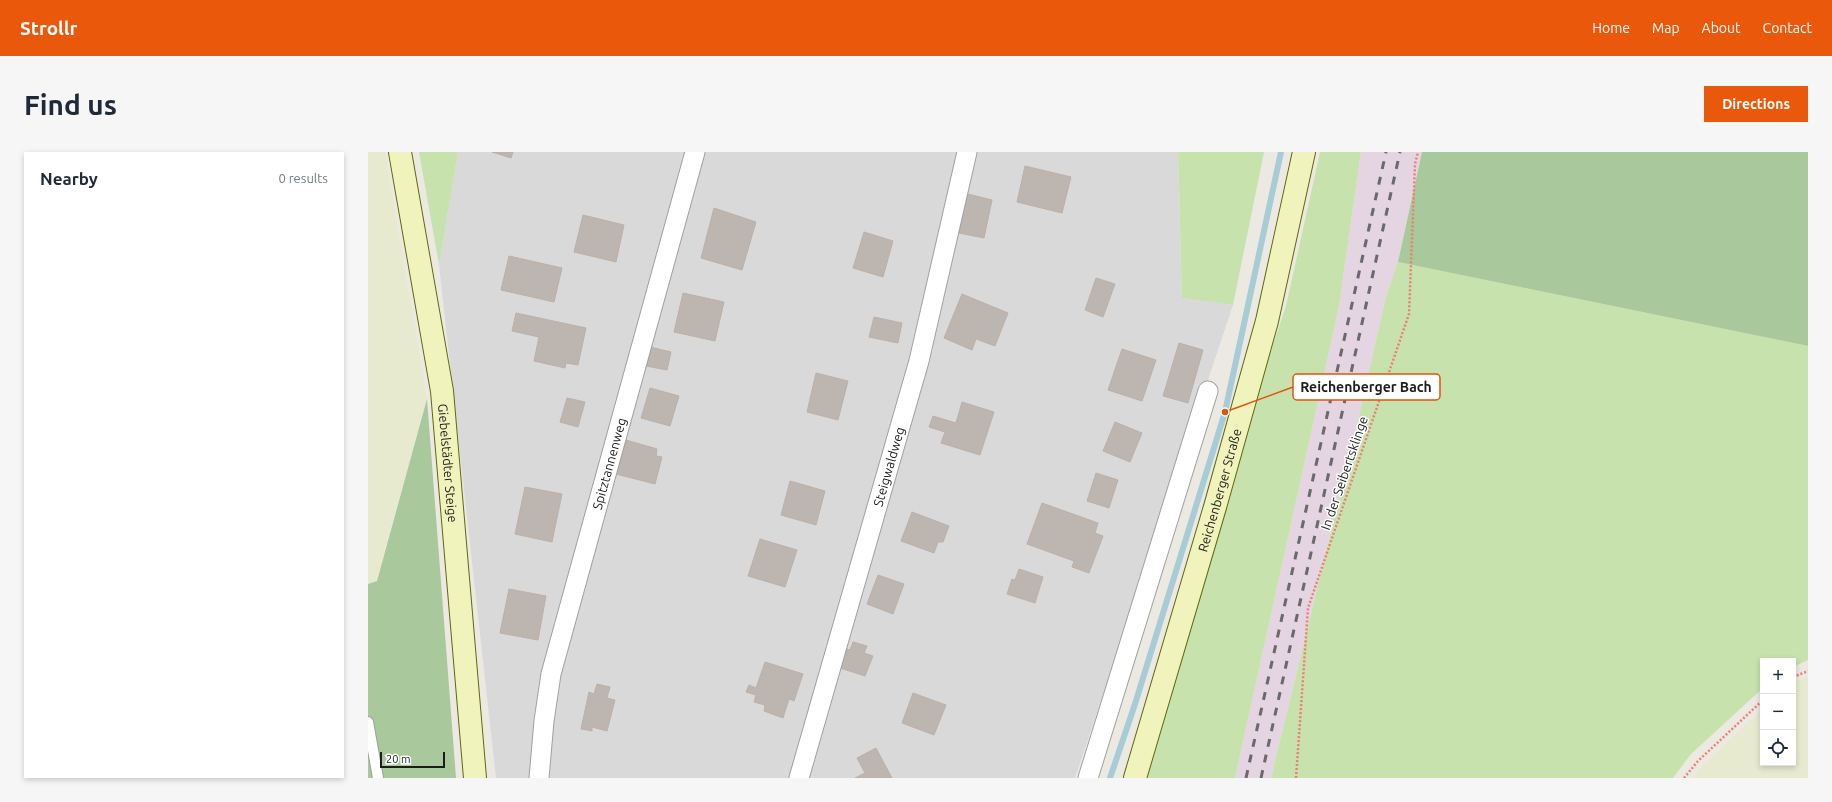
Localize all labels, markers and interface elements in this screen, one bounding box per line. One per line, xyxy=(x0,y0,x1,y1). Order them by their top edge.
text: Strollr xyxy=(20,17,77,39)
text: Home xyxy=(1592,20,1630,36)
text: Map xyxy=(1652,20,1680,36)
text: About xyxy=(1702,20,1741,36)
text: Contact xyxy=(1763,20,1812,36)
button: Directions xyxy=(1704,86,1808,122)
text: Find us xyxy=(24,89,117,120)
text: Nearby xyxy=(40,169,98,188)
text: 0 results xyxy=(278,171,328,185)
callout: Reichenberger Bach xyxy=(1293,374,1440,400)
text: Reichenberger Bach xyxy=(1300,379,1432,395)
street label: Giebelstädter Steige xyxy=(436,403,460,523)
street label: In der Seibertsklinge xyxy=(1318,414,1370,532)
street label: Spitztannenweg xyxy=(590,416,628,511)
street label: Steigwaldweg xyxy=(870,425,907,508)
street label: Reichenberger Straße xyxy=(1195,427,1244,553)
map controls xyxy=(1760,658,1796,766)
button: + xyxy=(1760,658,1796,694)
button: − xyxy=(1760,694,1796,730)
button: locate xyxy=(1760,730,1796,766)
scale bar xyxy=(380,750,445,769)
text: 20 m xyxy=(386,753,410,765)

